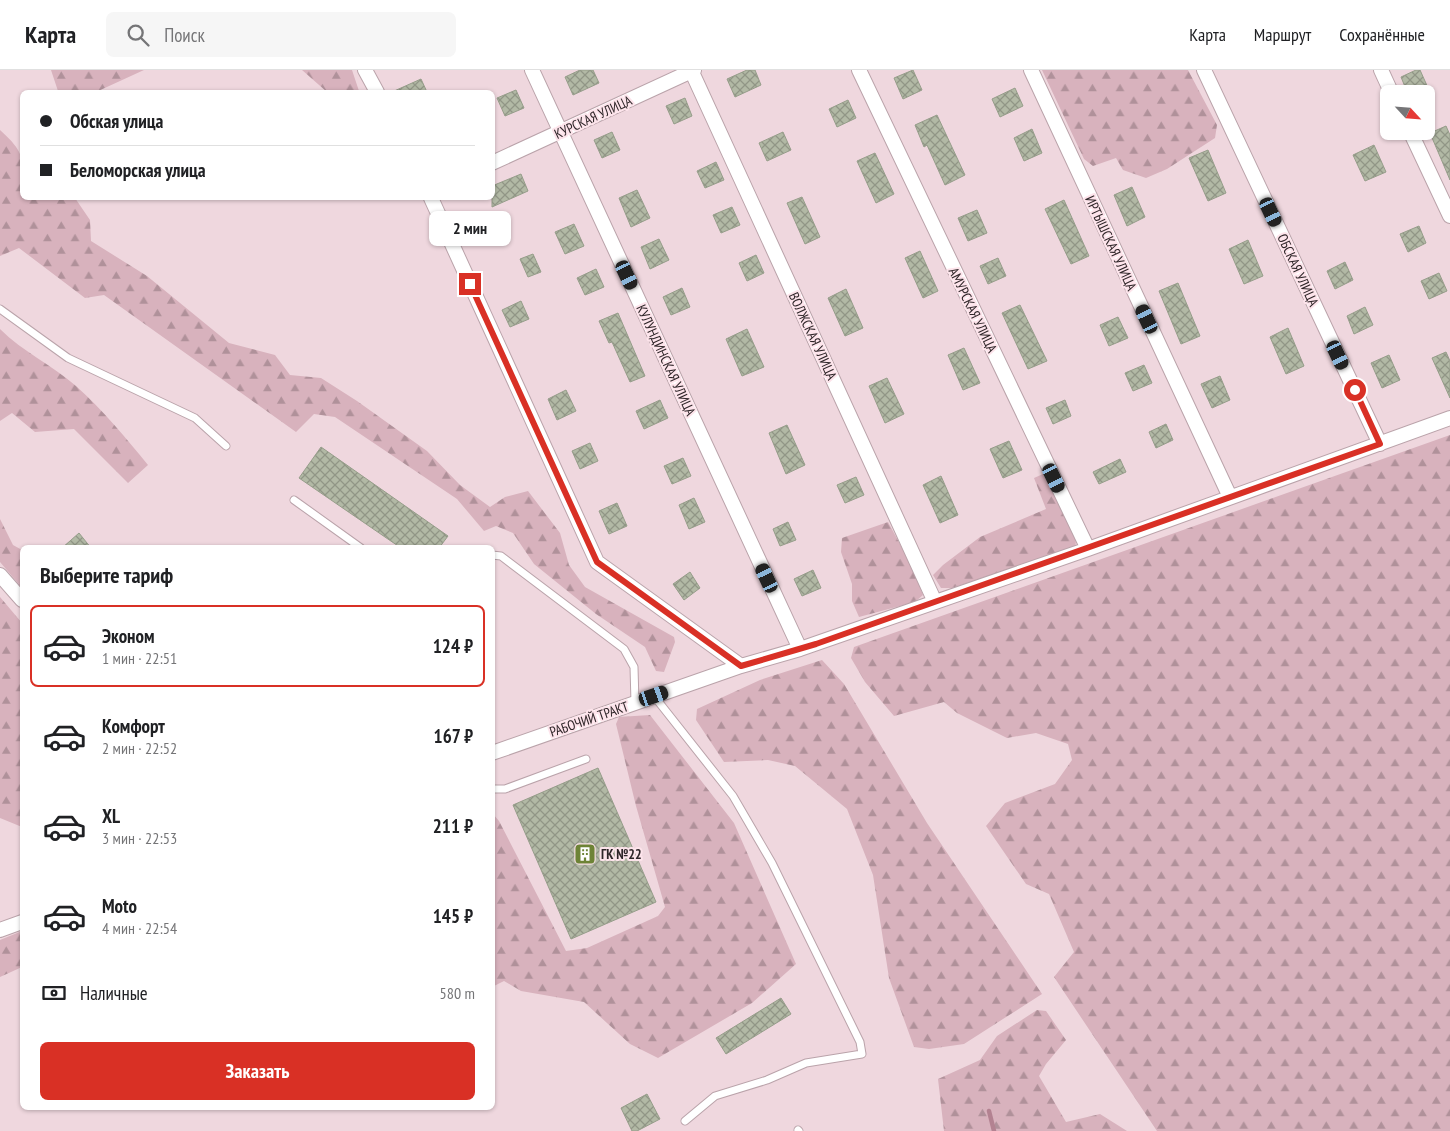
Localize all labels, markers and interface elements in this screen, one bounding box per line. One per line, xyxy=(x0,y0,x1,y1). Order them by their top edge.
search box xyxy=(106,12,456,57)
text: Карта xyxy=(25,19,76,50)
icon: search xyxy=(124,21,152,49)
text: Поиск xyxy=(164,23,205,47)
text: Карта xyxy=(1189,23,1226,46)
text: Маршрут xyxy=(1254,23,1311,46)
text: Сохранённые xyxy=(1339,23,1425,46)
north arrow xyxy=(1380,85,1435,140)
map controls xyxy=(1380,85,1435,140)
street label: КУРСКАЯ УЛИЦА xyxy=(551,91,635,143)
text: Обская улица xyxy=(70,109,163,133)
text: Беломорская улица xyxy=(70,158,206,182)
street label: ИРТЫШСКАЯ УЛИЦА xyxy=(1081,193,1141,294)
car xyxy=(1257,195,1284,229)
callout: 2 мин xyxy=(429,212,511,246)
text: 2 мин xyxy=(453,218,487,238)
street label: ОБСКАЯ УЛИЦА xyxy=(1273,231,1323,310)
car xyxy=(613,258,640,292)
street label: АМУРСКАЯ УЛИЦА xyxy=(945,265,1001,356)
route end xyxy=(459,273,481,295)
street label: ВОЛЖСКАЯ УЛИЦА xyxy=(785,289,841,383)
street label: КУЛУНДИНСКАЯ УЛИЦА xyxy=(632,302,700,419)
car xyxy=(1133,302,1160,336)
car xyxy=(1324,338,1351,372)
route start xyxy=(1344,379,1366,401)
car xyxy=(1040,461,1067,495)
text: Выберите тариф xyxy=(40,561,173,589)
car xyxy=(753,561,780,595)
icon: car xyxy=(42,624,87,669)
text: Эконом xyxy=(102,624,155,648)
text: 124 ₽ xyxy=(433,634,473,658)
text: 1 мин · 22:51 xyxy=(102,648,177,668)
car xyxy=(637,684,670,708)
street label: РАБОЧИЙ ТРАКТ xyxy=(547,697,631,741)
icon: car xyxy=(42,714,87,759)
text: Комфорт xyxy=(102,714,165,738)
text: 167 ₽ xyxy=(434,724,473,748)
text: 2 мин · 22:52 xyxy=(102,738,177,758)
icon: car xyxy=(42,804,87,849)
text: XL xyxy=(102,804,120,828)
text: 211 ₽ xyxy=(433,814,473,838)
text: 3 мин · 22:53 xyxy=(102,828,177,848)
building icon: ГК №22 xyxy=(573,842,597,866)
place label: ГК №22 xyxy=(601,845,642,863)
icon: car xyxy=(42,894,87,939)
text: Moto xyxy=(102,894,137,918)
text: 145 ₽ xyxy=(433,904,473,928)
text: 4 мин · 22:54 xyxy=(102,918,177,938)
icon: cash xyxy=(40,979,68,1007)
text: Наличные xyxy=(80,981,148,1005)
text: 580 m xyxy=(440,983,475,1003)
button: Заказать xyxy=(40,1042,475,1100)

